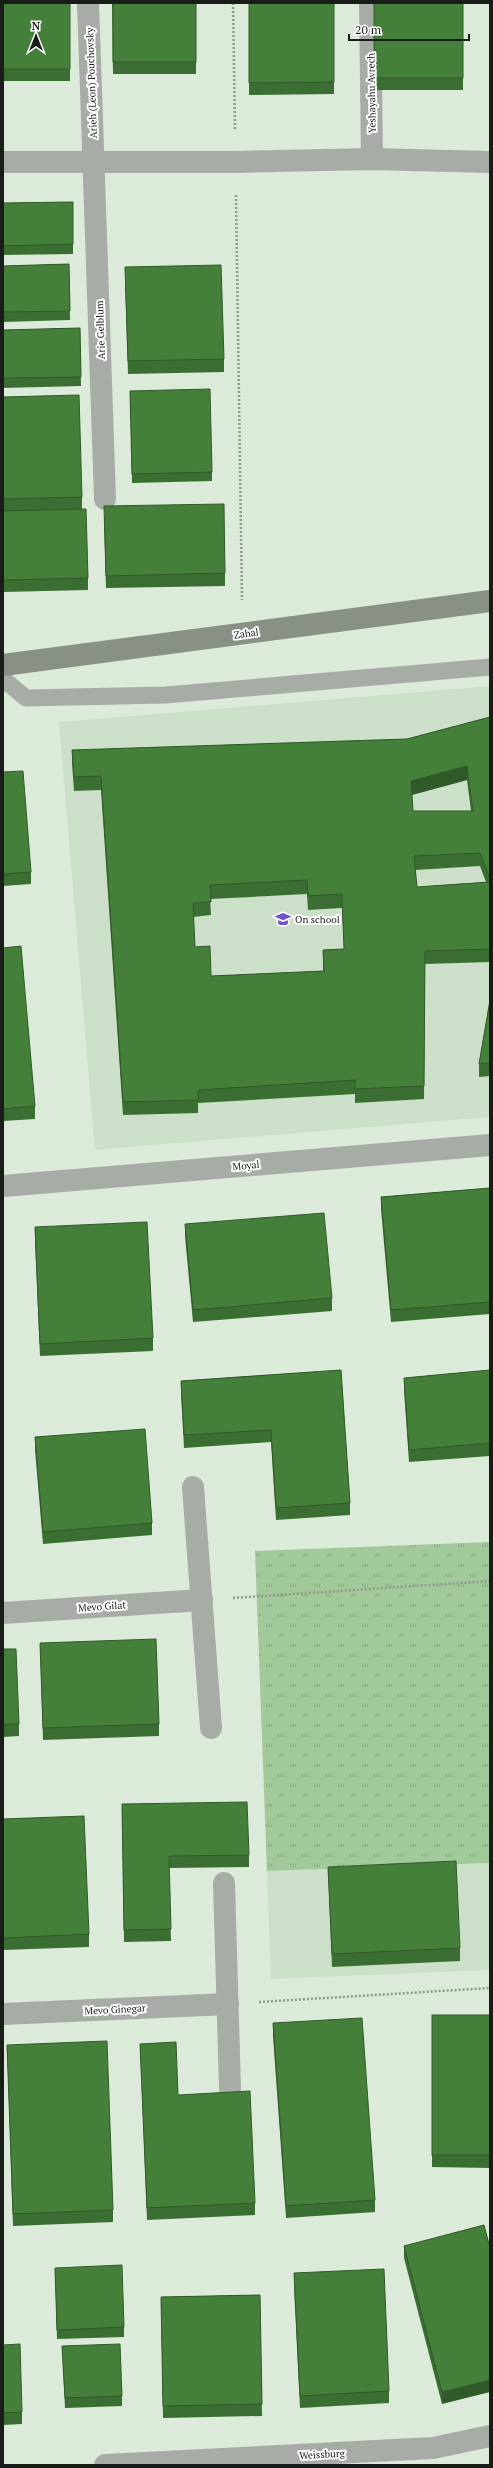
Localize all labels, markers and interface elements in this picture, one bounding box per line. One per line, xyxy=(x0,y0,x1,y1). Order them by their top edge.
north arrow xyxy=(16,16,56,56)
scale bar xyxy=(349,16,469,42)
text: N xyxy=(32,19,41,33)
text: 20 m xyxy=(355,22,382,37)
street label: Arieh (Leon) Pouchovsky xyxy=(83,26,100,139)
street label: Yeshayahu Avrech xyxy=(364,53,379,133)
street label: Arie Gelblum xyxy=(93,300,108,360)
street label: Zahal xyxy=(233,625,259,642)
school or university icon: On school xyxy=(274,910,292,928)
place label: On school xyxy=(295,913,340,926)
street label: Moyal xyxy=(232,1158,260,1173)
street label: Mevo Gilat xyxy=(78,1598,127,1615)
street label: Mevo Ginegar xyxy=(84,2001,146,2018)
street label: Weissburg xyxy=(299,2447,346,2462)

